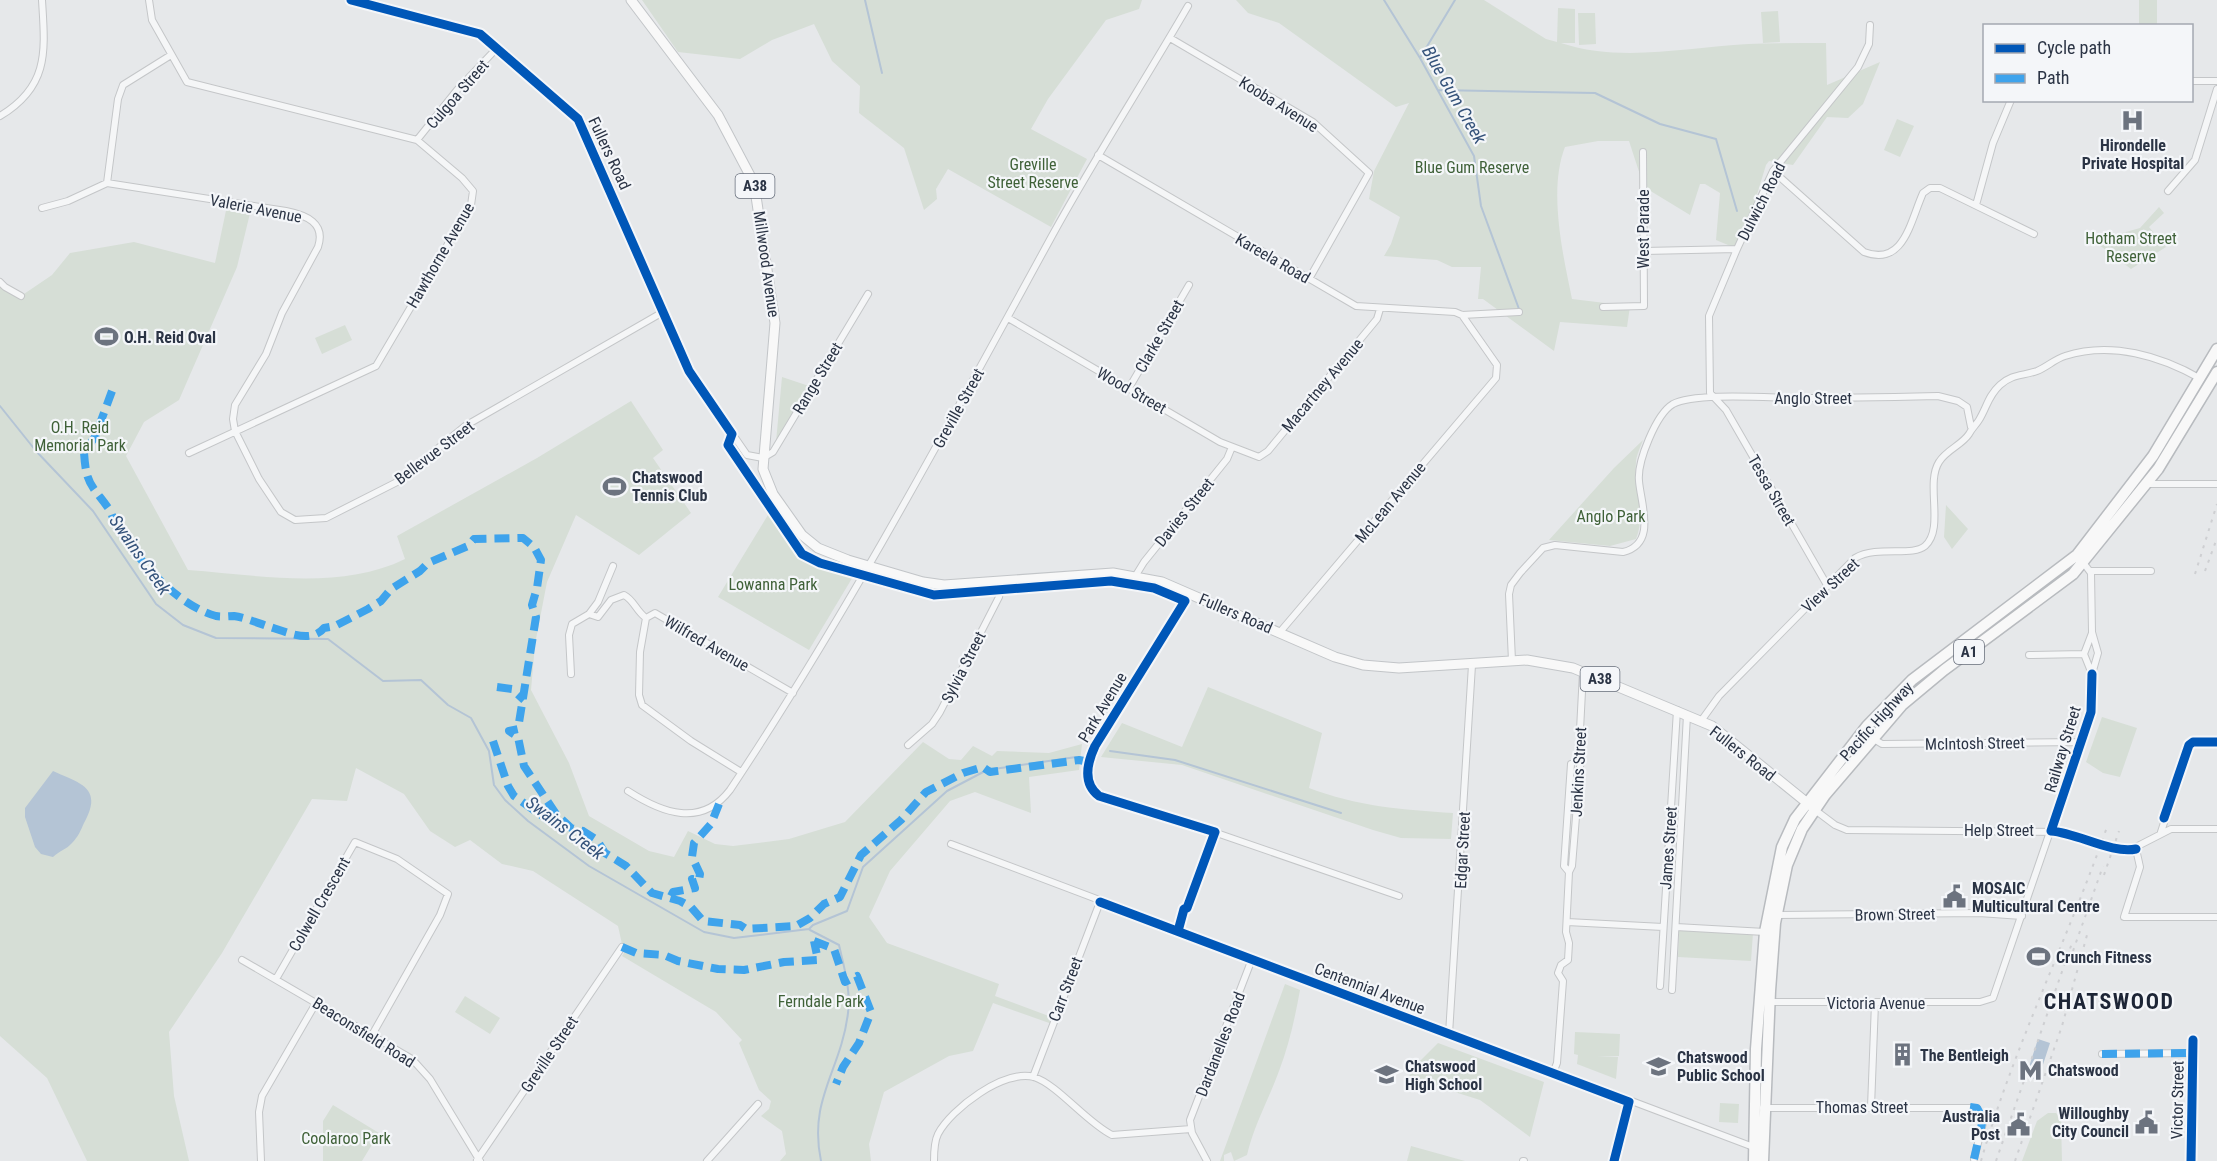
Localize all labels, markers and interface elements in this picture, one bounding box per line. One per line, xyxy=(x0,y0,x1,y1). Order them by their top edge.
legend xyxy=(1983,24,2193,102)
text: Cycle path xyxy=(2037,37,2111,58)
water label: Blue Gum Creek xyxy=(1418,42,1491,148)
street label: Culgoa Street xyxy=(422,56,493,133)
text: Path xyxy=(2037,67,2070,88)
street label: Kooba Avenue xyxy=(1236,73,1322,136)
hospital icon: Hirondelle Private Hospital xyxy=(2120,107,2146,133)
street label: Fullers Road xyxy=(584,114,635,193)
place label: Hirondelle Private Hospital xyxy=(2082,136,2184,173)
park label: Greville Street Reserve xyxy=(987,155,1079,192)
park label: Blue Gum Reserve xyxy=(1415,158,1529,177)
street label: Dulwich Road xyxy=(1734,159,1789,244)
road number: A38 xyxy=(736,174,774,198)
street label: West Parade xyxy=(1634,189,1653,269)
street label: Valerie Avenue xyxy=(208,190,303,227)
street label: Hawthorne Avenue xyxy=(403,199,478,311)
street label: Millwood Avenue xyxy=(750,210,783,318)
street label: Kareela Road xyxy=(1232,229,1314,287)
park label: Hotham Street Reserve xyxy=(2085,229,2177,266)
street label: Clarke Street xyxy=(1131,296,1188,376)
sports icon: O.H. Reid Oval xyxy=(93,324,119,350)
place label: O.H. Reid Oval xyxy=(124,328,216,347)
street label: Macartney Avenue xyxy=(1278,335,1367,436)
street label: Range Street xyxy=(789,339,846,418)
street label: Wood Street xyxy=(1094,363,1170,418)
street label: Greville Street xyxy=(929,365,988,451)
street label: Anglo Street xyxy=(1774,389,1852,408)
street label: Bellevue Street xyxy=(391,416,478,488)
park label: O.H. Reid Memorial Park xyxy=(34,418,127,455)
street label: Tessa Street xyxy=(1744,452,1800,529)
street label: McLean Avenue xyxy=(1351,458,1430,547)
place label: Chatswood Tennis Club xyxy=(632,468,707,505)
sports icon: Chatswood Tennis Club xyxy=(601,473,627,499)
street label: Davies Street xyxy=(1151,474,1218,551)
park label: Anglo Park xyxy=(1577,507,1646,526)
water label: Swains Creek xyxy=(105,511,176,600)
street label: View Street xyxy=(1798,554,1863,617)
park label: Lowanna Park xyxy=(728,575,818,594)
street label: Fullers Road xyxy=(1196,589,1275,637)
street label: Wilfred Avenue xyxy=(661,612,752,675)
street label: Sylvia Street xyxy=(937,628,990,706)
road number: A1 xyxy=(1954,640,1984,664)
road number: A38 xyxy=(1580,667,1620,691)
street label: Park Avenue xyxy=(1074,669,1131,746)
street label: Pacific Highway xyxy=(1836,677,1917,765)
street label: Railway Street xyxy=(2040,703,2085,795)
street label: Fullers Road xyxy=(1706,722,1779,785)
street label: Jenkins Street xyxy=(1567,726,1590,818)
street label: McIntosh Street xyxy=(1925,733,2025,754)
water label: Swains Creek xyxy=(522,791,609,865)
street label: James Street xyxy=(1656,806,1681,890)
street label: Edgar Street xyxy=(1451,811,1474,889)
street label: Help Street xyxy=(1964,821,2034,840)
street label: Colwell Crescent xyxy=(285,854,354,955)
place label: MOSAIC Multicultural Centre xyxy=(1972,879,2100,916)
public building icon: MOSAIC Multicultural Centre xyxy=(1941,884,1967,910)
street label: Brown Street xyxy=(1854,904,1936,925)
sports icon: Crunch Fitness xyxy=(2025,944,2051,970)
place label: Crunch Fitness xyxy=(2056,948,2152,967)
street label: Carr Street xyxy=(1044,954,1087,1024)
street label: Centennial Avenue xyxy=(1312,959,1428,1018)
street label: Dardanelles Road xyxy=(1192,989,1249,1099)
district label: CHATSWOOD xyxy=(2044,989,2174,1014)
park label: Ferndale Park xyxy=(778,992,865,1011)
street label: Beaconsfield Road xyxy=(309,993,418,1072)
street label: Victoria Avenue xyxy=(1827,994,1925,1013)
street label: Greville Street xyxy=(517,1012,582,1096)
building icon: The Bentleigh xyxy=(1889,1042,1915,1068)
place label: The Bentleigh xyxy=(1920,1046,2009,1065)
place label: Chatswood Public School xyxy=(1677,1048,1765,1085)
school or university icon: Chatswood Public School xyxy=(1646,1053,1672,1079)
place label: Chatswood High School xyxy=(1405,1057,1482,1094)
metro station icon: Chatswood xyxy=(2017,1057,2043,1083)
street label: Victor Street xyxy=(2167,1060,2188,1140)
place label: Chatswood xyxy=(2048,1061,2119,1080)
school or university icon: Chatswood High School xyxy=(1374,1062,1400,1088)
street label: Thomas Street xyxy=(1816,1098,1908,1117)
place label: Willoughby City Council xyxy=(2052,1104,2129,1141)
place label: Australia Post xyxy=(1942,1107,2000,1144)
public building icon: Willoughby City Council xyxy=(2134,1109,2160,1135)
public building icon: Australia Post xyxy=(2005,1112,2031,1138)
park label: Coolaroo Park xyxy=(301,1129,392,1148)

